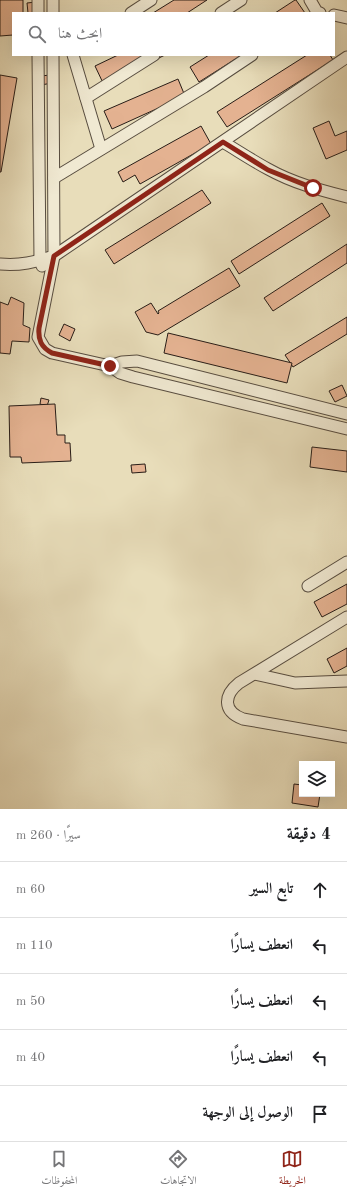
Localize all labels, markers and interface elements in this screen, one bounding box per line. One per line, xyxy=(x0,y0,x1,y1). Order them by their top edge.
search box xyxy=(12,12,335,56)
icon: search xyxy=(26,23,48,45)
text: ابحث هنا xyxy=(58,27,102,42)
route start xyxy=(304,179,322,197)
route end xyxy=(101,357,119,375)
map controls xyxy=(299,761,335,797)
button: layers xyxy=(299,761,335,797)
text: 4 دقيقة xyxy=(287,826,331,843)
text: سيرًا · 260 m xyxy=(16,829,81,842)
icon: ahead xyxy=(309,879,331,901)
text: تابع السير xyxy=(250,882,293,897)
text: 60 m xyxy=(16,883,45,896)
icon: left xyxy=(309,935,331,957)
text: انعطف يسارًا xyxy=(231,938,293,953)
text: 110 m xyxy=(16,939,53,952)
icon: left xyxy=(309,991,331,1013)
text: انعطف يسارًا xyxy=(231,994,293,1009)
text: 50 m xyxy=(16,995,45,1008)
icon: left xyxy=(309,1047,331,1069)
text: انعطف يسارًا xyxy=(231,1050,293,1065)
text: 40 m xyxy=(16,1051,45,1064)
icon: arrive xyxy=(309,1103,331,1125)
text: الوصول إلى الوجهة xyxy=(202,1106,293,1121)
tab: المحفوظات xyxy=(41,1148,77,1191)
tab: الاتجاهات xyxy=(160,1148,197,1191)
tab: الخريطة xyxy=(279,1148,306,1191)

